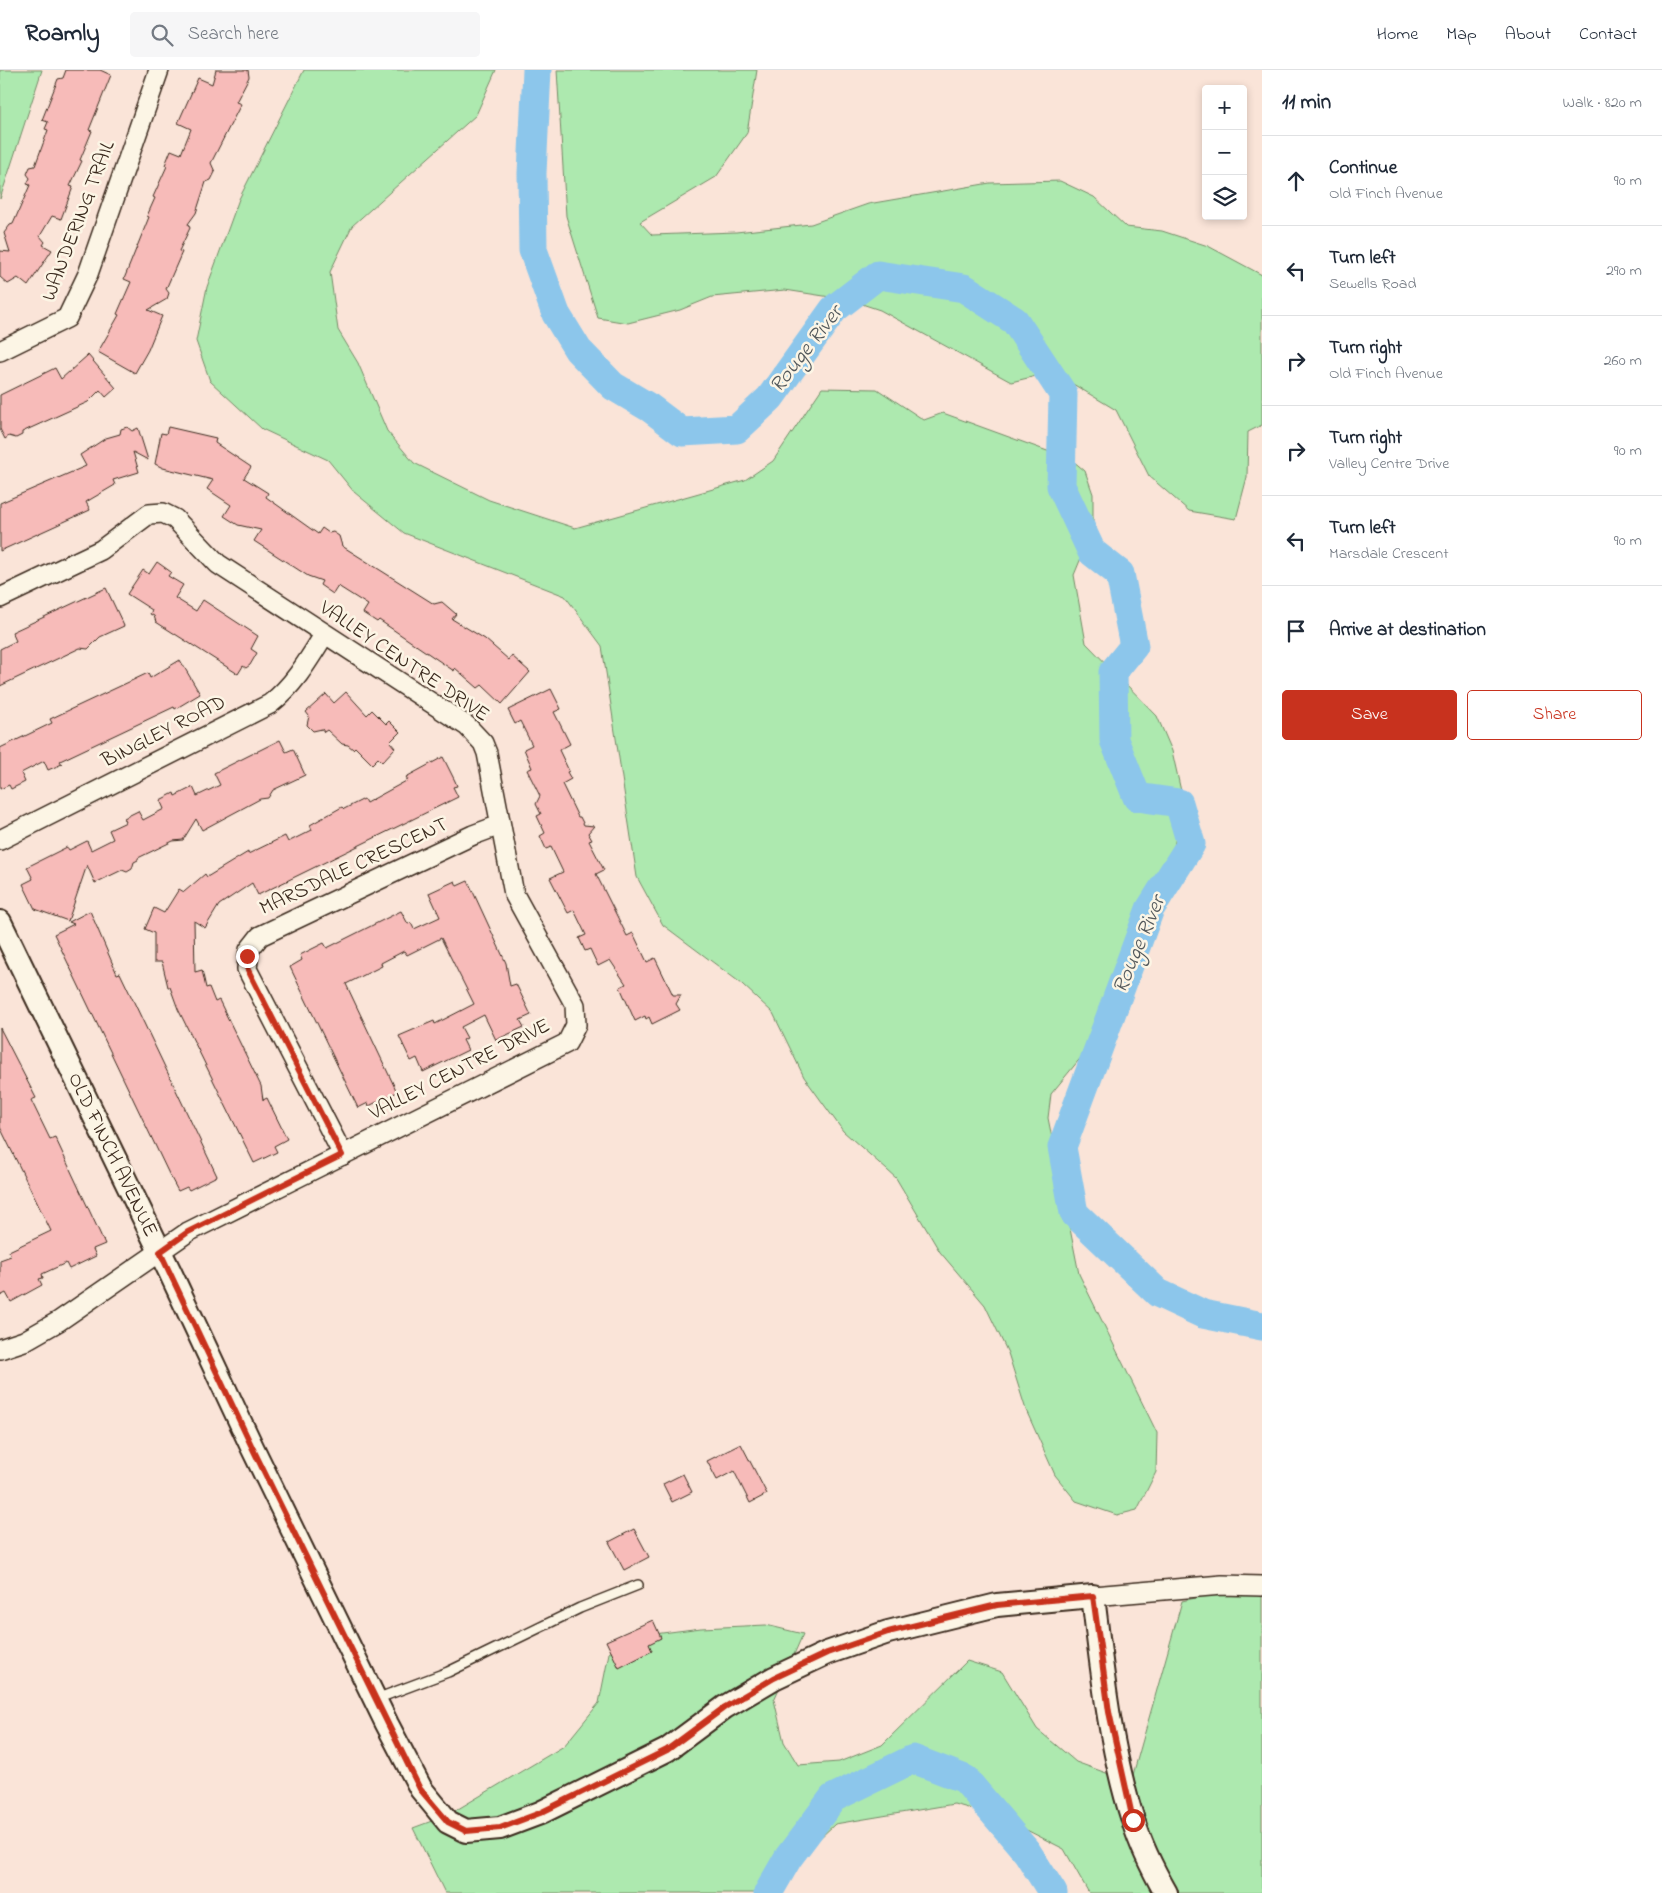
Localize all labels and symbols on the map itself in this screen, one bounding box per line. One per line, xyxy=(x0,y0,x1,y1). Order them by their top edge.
street label: WANDERING TRAIL xyxy=(35,136,124,306)
water label: Rouge River xyxy=(763,297,853,401)
street label: VALLEY CENTRE DRIVE xyxy=(312,593,495,730)
street label: BINGLEY ROAD xyxy=(96,688,231,777)
street label: MARSDALE CRESCENT xyxy=(255,810,453,924)
water label: Rouge River xyxy=(1105,888,1176,999)
route end xyxy=(236,945,259,968)
street label: VALLEY CENTRE DRIVE xyxy=(364,1011,556,1129)
street label: OLD FINCH AVENUE xyxy=(59,1068,165,1242)
route start xyxy=(1122,1809,1145,1832)

